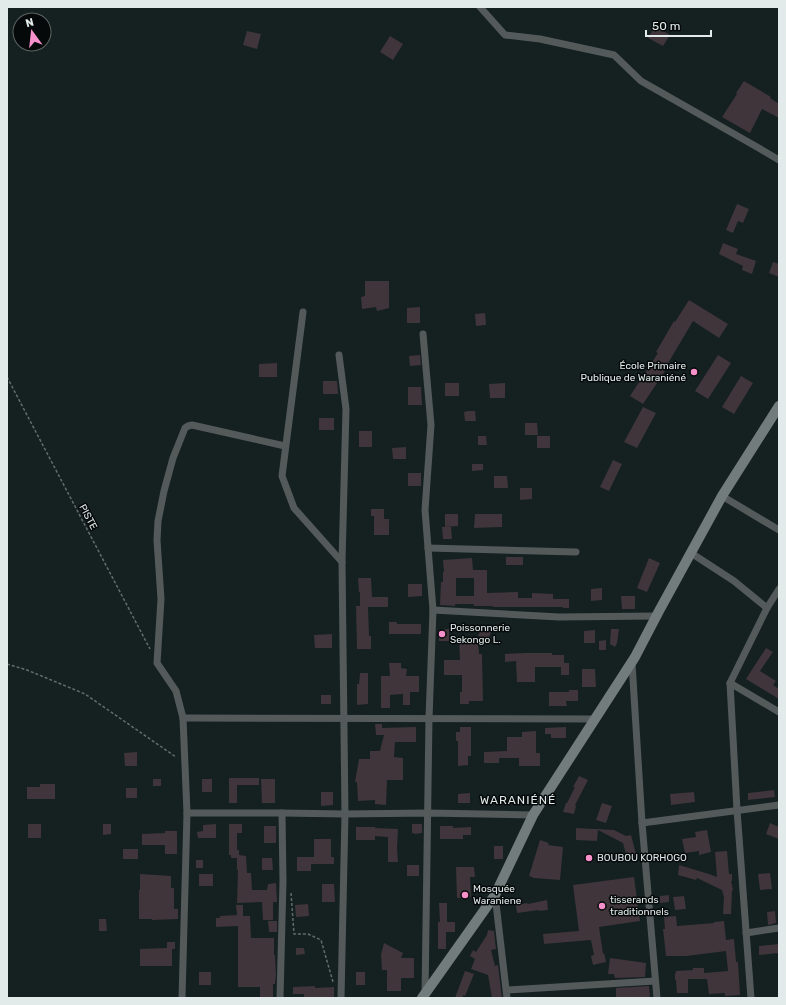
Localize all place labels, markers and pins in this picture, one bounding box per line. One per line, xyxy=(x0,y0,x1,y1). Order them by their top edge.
place label: École Primaire Publique de Waraniéné xyxy=(581,360,686,384)
marker: École Primaire Publique de Waraniéné xyxy=(689,367,699,377)
place label: Poissonnerie Sekongo L. xyxy=(450,622,510,646)
marker: Poissonnerie Sekongo L. xyxy=(437,629,447,639)
place label: BOUBOU KORHOGO xyxy=(597,852,687,864)
marker: BOUBOU KORHOGO xyxy=(584,853,594,863)
place label: Mosquée Waraniene xyxy=(473,883,522,907)
marker: Mosquée Waraniene xyxy=(460,890,470,900)
place label: tisserands traditionnels xyxy=(610,894,669,918)
marker: tisserands traditionnels xyxy=(597,901,607,911)

